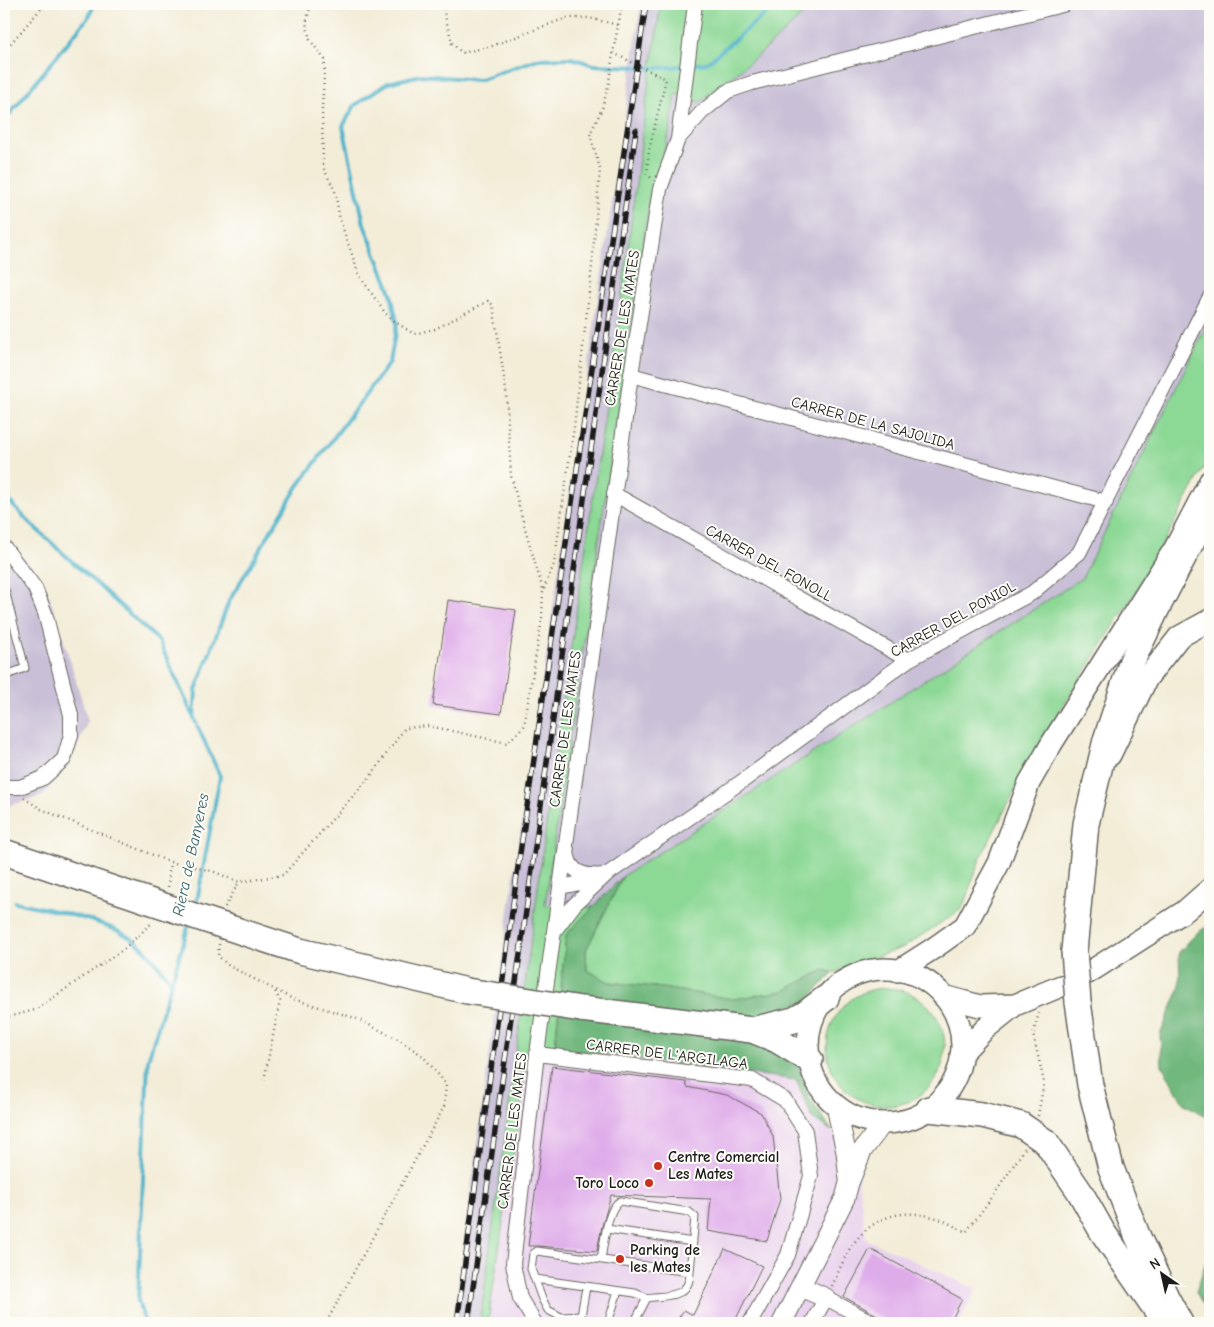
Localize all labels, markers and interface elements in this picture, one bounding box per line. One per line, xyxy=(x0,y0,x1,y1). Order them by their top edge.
street label: CARRER DE LES MATES xyxy=(601,249,643,407)
street label: CARRER DE LA SAJOLIDA xyxy=(789,392,957,454)
street label: CARRER DEL FONOLL xyxy=(702,521,836,606)
street label: CARRER DEL PONIOL xyxy=(887,577,1019,661)
street label: CARRER DE LES MATES xyxy=(545,650,585,808)
water label: Riera de Banyeres xyxy=(169,792,213,918)
street label: CARRER DE L'ARGILAGA xyxy=(585,1035,749,1073)
street label: CARRER DE LES MATES xyxy=(493,1052,531,1210)
place label: Centre Comercial Les Mates xyxy=(668,1148,779,1183)
marker: Centre Comercial Les Mates xyxy=(652,1160,664,1172)
place label: Toro Loco xyxy=(575,1174,639,1192)
marker: Toro Loco xyxy=(643,1177,655,1189)
place label: Parking de les Mates xyxy=(630,1241,700,1276)
north arrow xyxy=(1136,1250,1186,1300)
marker: Parking de les Mates xyxy=(614,1253,626,1265)
text: N xyxy=(1146,1254,1164,1273)

